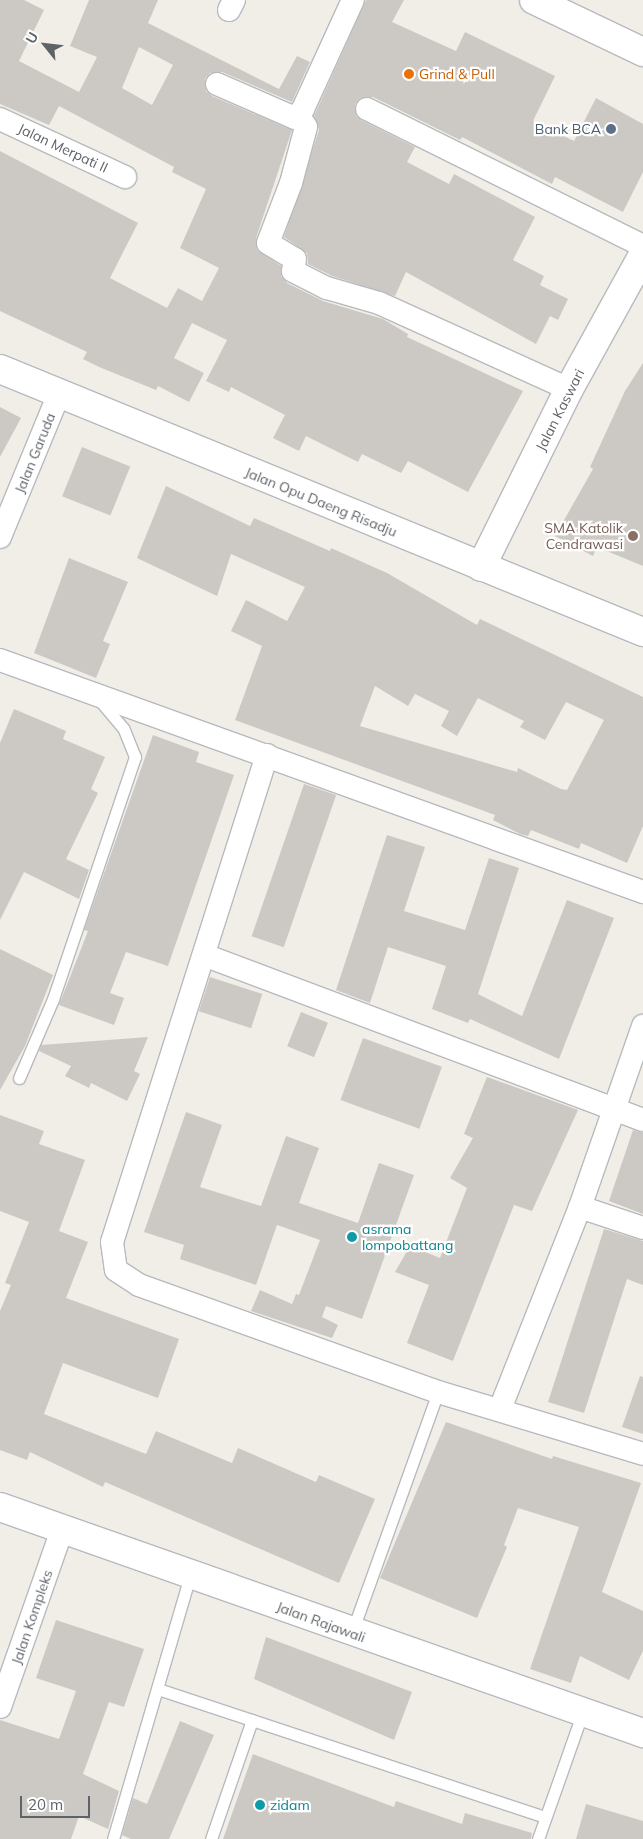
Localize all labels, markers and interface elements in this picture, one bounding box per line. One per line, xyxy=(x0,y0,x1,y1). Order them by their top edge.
north arrow xyxy=(20,20,70,70)
text: U xyxy=(21,29,42,47)
place label: Grind & Pull xyxy=(419,66,495,82)
marker: Grind & Pull xyxy=(403,68,415,80)
street label: Jalan Merpati II xyxy=(15,120,111,176)
place label: Bank BCA xyxy=(535,121,601,137)
marker: Bank BCA xyxy=(605,123,617,135)
street label: Jalan Kaswari xyxy=(532,366,588,454)
street label: Jalan Garuda xyxy=(11,410,59,496)
street label: Jalan Opu Daeng Risadju xyxy=(243,464,399,540)
place label: SMA Katolik Cendrawasi xyxy=(544,520,623,552)
marker: SMA Katolik Cendrawasi xyxy=(627,530,639,542)
place label: asrama lompobattang xyxy=(362,1221,453,1254)
marker: asrama lompobattang xyxy=(346,1231,358,1243)
street label: Jalan Kompleks xyxy=(8,1567,56,1667)
street label: Jalan Rajawali xyxy=(274,1598,368,1646)
scale bar xyxy=(22,1786,92,1818)
text: 20 m xyxy=(28,1795,63,1814)
place label: zidam xyxy=(270,1797,310,1813)
marker: zidam xyxy=(254,1799,266,1811)

